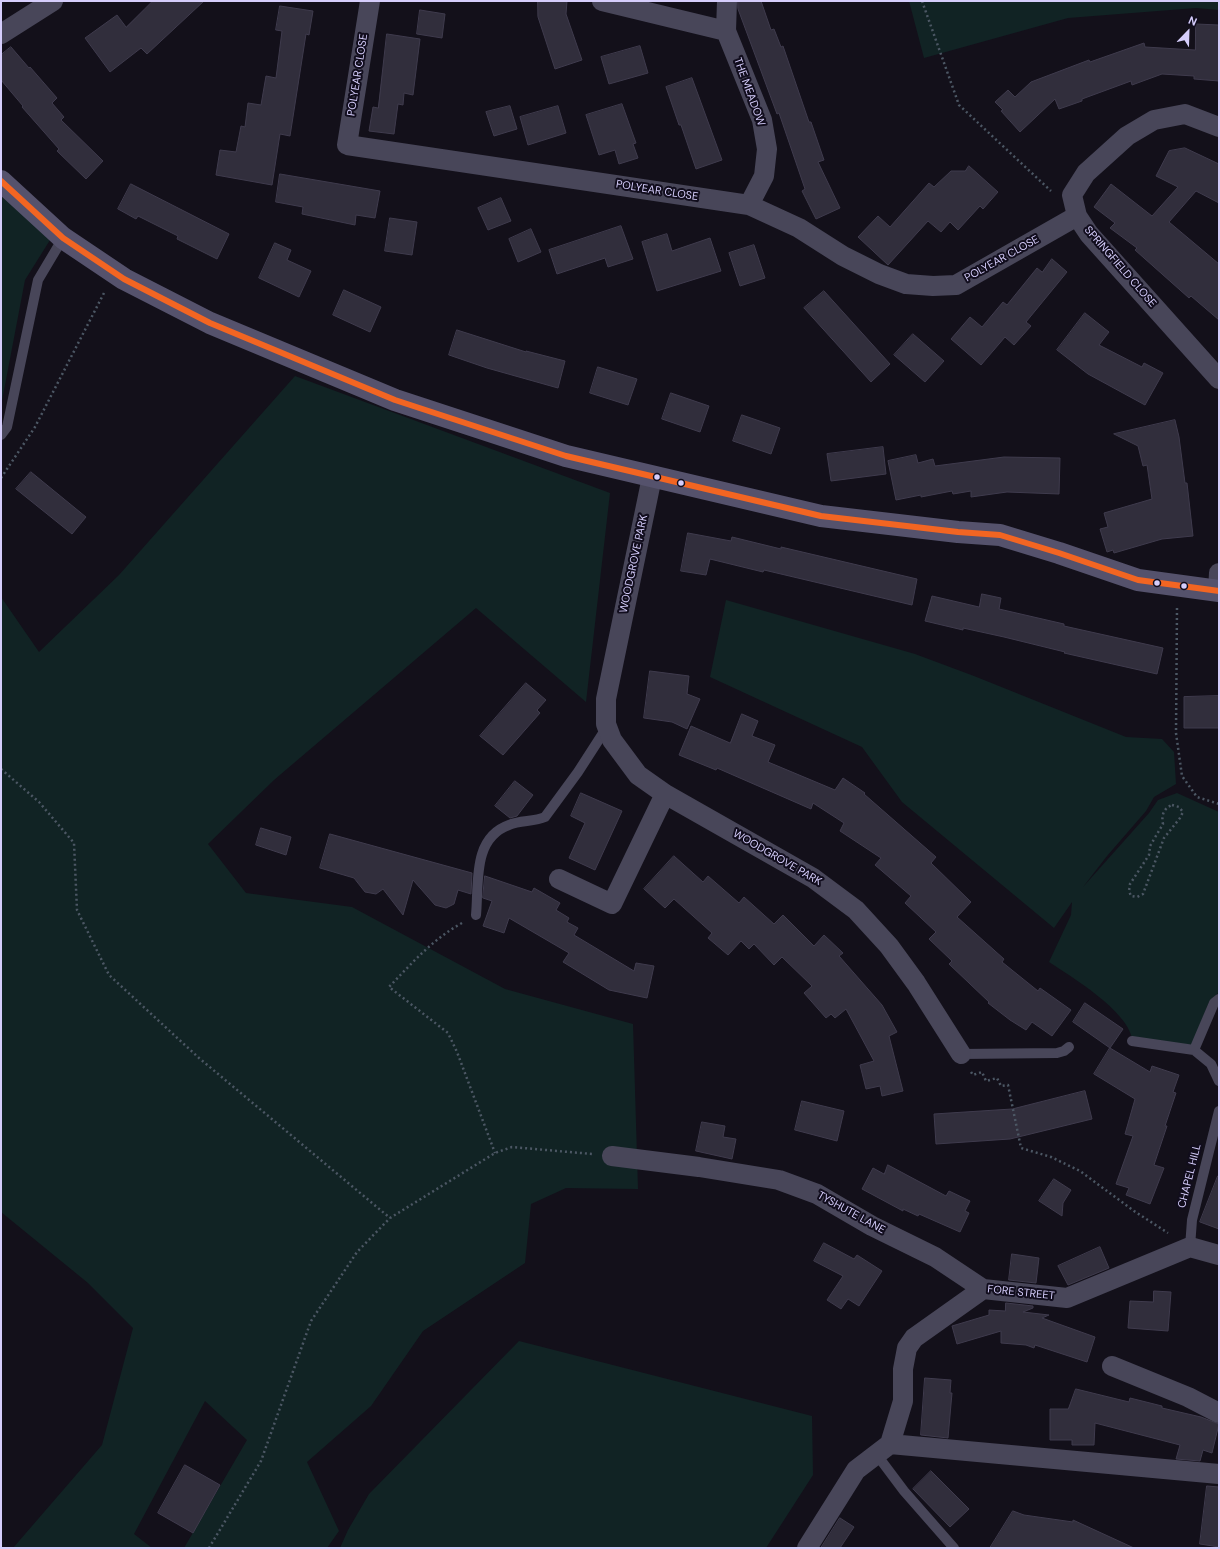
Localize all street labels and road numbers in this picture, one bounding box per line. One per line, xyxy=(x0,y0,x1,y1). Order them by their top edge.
street label: POLYEAR CLOSE xyxy=(345,33,371,117)
street label: THE MEADOW xyxy=(730,56,768,128)
street label: POLYEAR CLOSE xyxy=(615,178,699,204)
street label: SPRINGFIELD CLOSE xyxy=(1081,224,1159,310)
street label: POLYEAR CLOSE xyxy=(962,233,1042,285)
street label: WOODGROVE PARK xyxy=(617,514,651,614)
street label: WOODGROVE PARK xyxy=(730,827,824,889)
street label: CHAPEL HILL xyxy=(1176,1143,1204,1209)
street label: TYSHUTE LANE xyxy=(815,1189,887,1237)
street label: FORE STREET xyxy=(987,1283,1055,1303)

